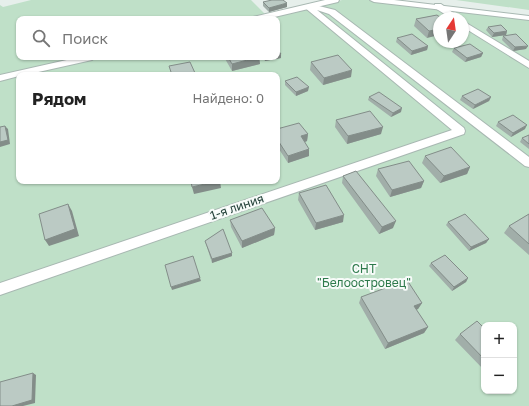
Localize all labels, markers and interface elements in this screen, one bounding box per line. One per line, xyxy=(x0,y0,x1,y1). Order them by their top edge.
north arrow xyxy=(433,12,469,48)
search box xyxy=(16,16,280,60)
icon: search xyxy=(30,27,52,49)
text: Поиск xyxy=(62,29,108,47)
text: Рядом xyxy=(32,88,86,109)
text: Найдено: 0 xyxy=(192,90,264,106)
street label: 1-я линия xyxy=(208,190,266,223)
park label: СНТ "Белоостровец" xyxy=(317,261,411,290)
map controls xyxy=(481,322,517,394)
button: + xyxy=(481,322,517,358)
button: − xyxy=(481,358,517,394)

